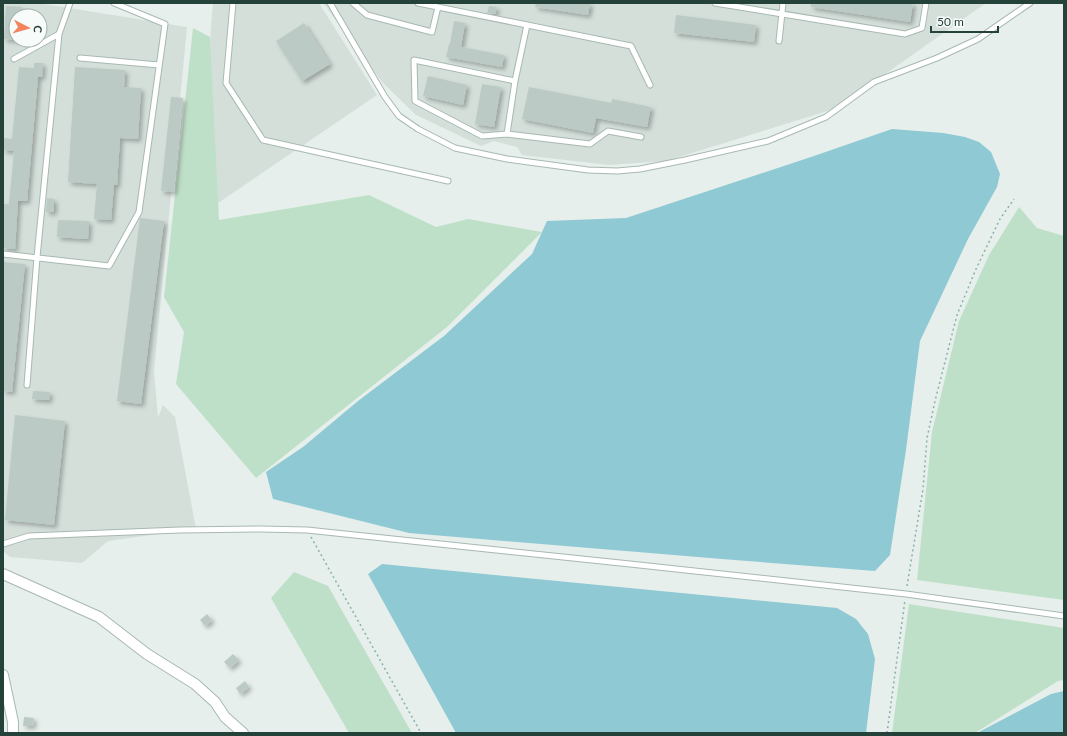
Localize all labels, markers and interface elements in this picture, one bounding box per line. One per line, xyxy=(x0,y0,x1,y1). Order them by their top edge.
north arrow xyxy=(8,8,48,48)
scale bar xyxy=(931,8,998,34)
text: 50 m xyxy=(937,14,964,29)
text: С xyxy=(32,25,45,34)

